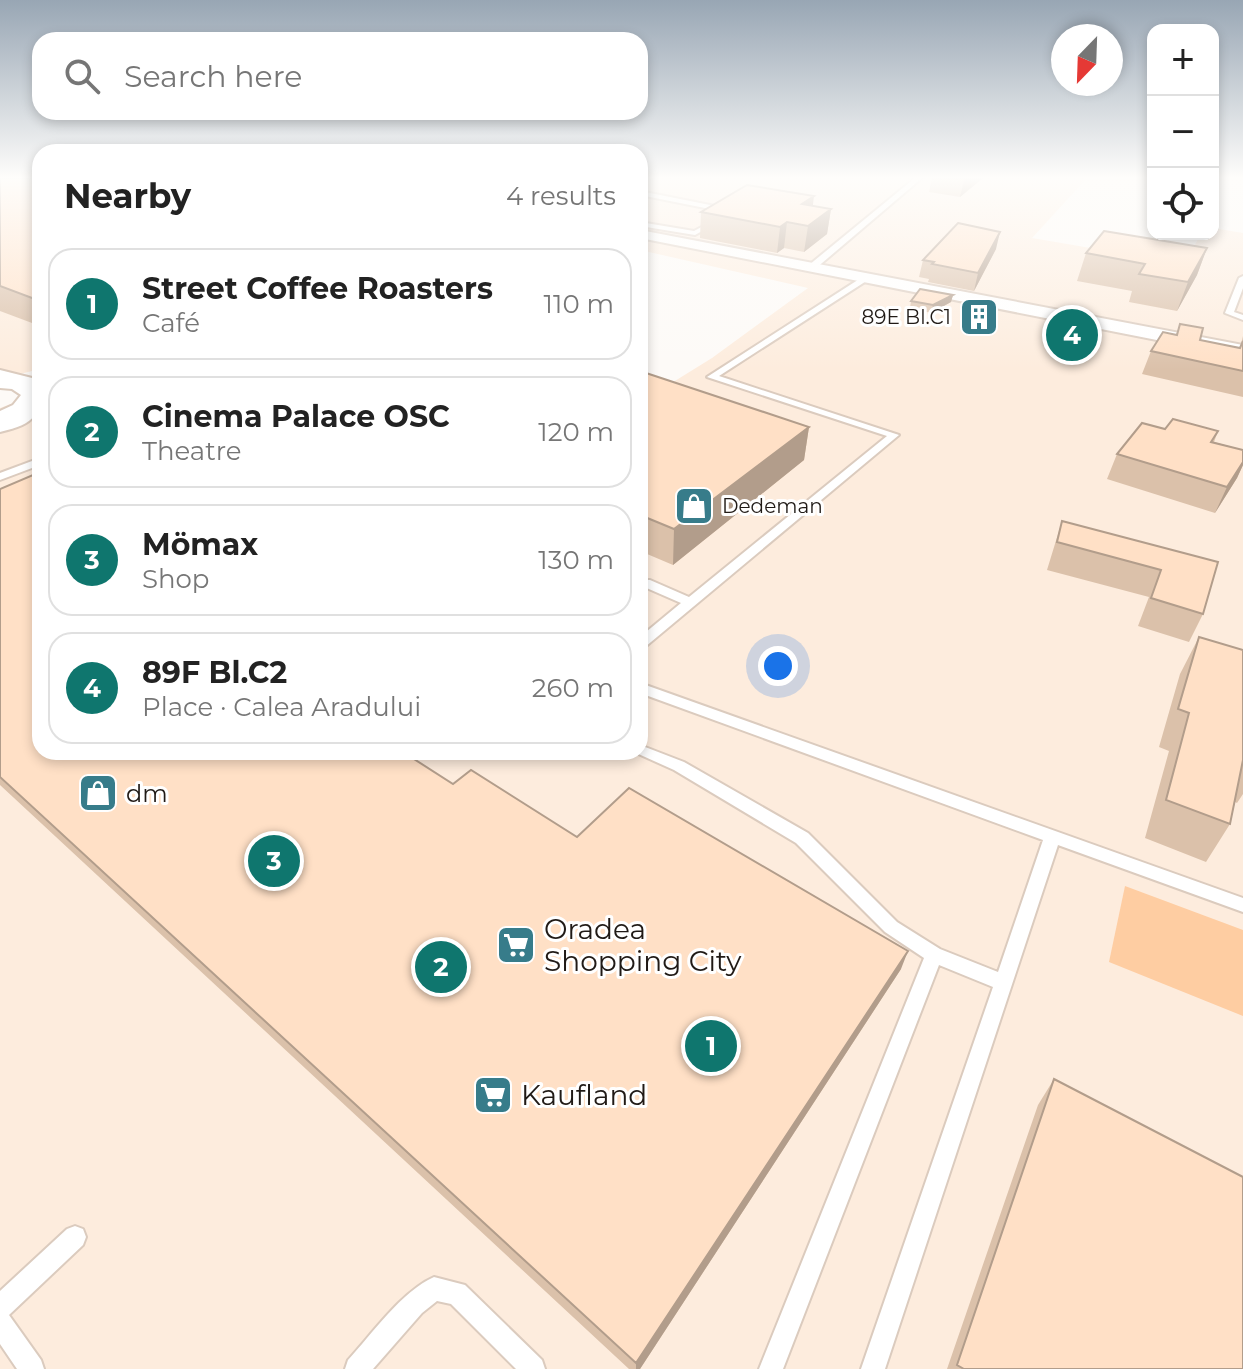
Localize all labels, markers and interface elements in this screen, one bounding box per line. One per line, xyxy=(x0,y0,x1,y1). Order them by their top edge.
north arrow xyxy=(1051,24,1123,96)
map controls xyxy=(1147,24,1219,240)
button: + xyxy=(1147,24,1219,96)
search box xyxy=(32,32,648,120)
icon: search xyxy=(60,54,104,98)
text: Search here xyxy=(124,58,302,95)
button: − xyxy=(1147,96,1219,168)
button: locate xyxy=(1147,168,1219,240)
text: Nearby xyxy=(64,175,191,217)
text: 4 results xyxy=(506,180,616,212)
text: Street Coffee Roasters xyxy=(142,270,493,307)
text: 1 xyxy=(87,288,97,320)
text: 110 m xyxy=(544,288,614,320)
building icon: 89E Bl.C1 xyxy=(958,296,1000,338)
place label: 89E Bl.C1 xyxy=(862,305,951,329)
pin: 4 xyxy=(1046,305,1098,365)
text: Café xyxy=(142,307,200,339)
text: Cinema Palace OSC xyxy=(142,398,450,435)
text: 2 xyxy=(84,416,100,448)
text: 120 m xyxy=(538,416,614,448)
text: Theatre xyxy=(142,435,242,467)
shop icon: Dedeman xyxy=(673,485,715,527)
place label: Dedeman xyxy=(722,494,823,518)
text: Mömax xyxy=(142,526,258,563)
text: 3 xyxy=(84,544,100,576)
text: 130 m xyxy=(538,544,614,576)
text: Shop xyxy=(142,563,210,595)
your location xyxy=(758,646,798,686)
text: 89F Bl.C2 xyxy=(142,654,287,691)
text: 4 xyxy=(83,672,101,704)
text: 260 m xyxy=(532,672,614,704)
text: Place · Calea Aradului xyxy=(142,691,421,723)
shop icon: dm xyxy=(77,772,119,814)
place label: dm xyxy=(126,779,168,808)
pin: 3 xyxy=(248,831,300,891)
place label: Oradea Shopping City xyxy=(544,912,742,978)
supermarket icon: Oradea Shopping City xyxy=(495,924,537,966)
pin: 2 xyxy=(415,937,467,997)
pin: 1 xyxy=(685,1016,737,1076)
supermarket icon: Kaufland xyxy=(472,1074,514,1116)
place label: Kaufland xyxy=(521,1078,647,1112)

